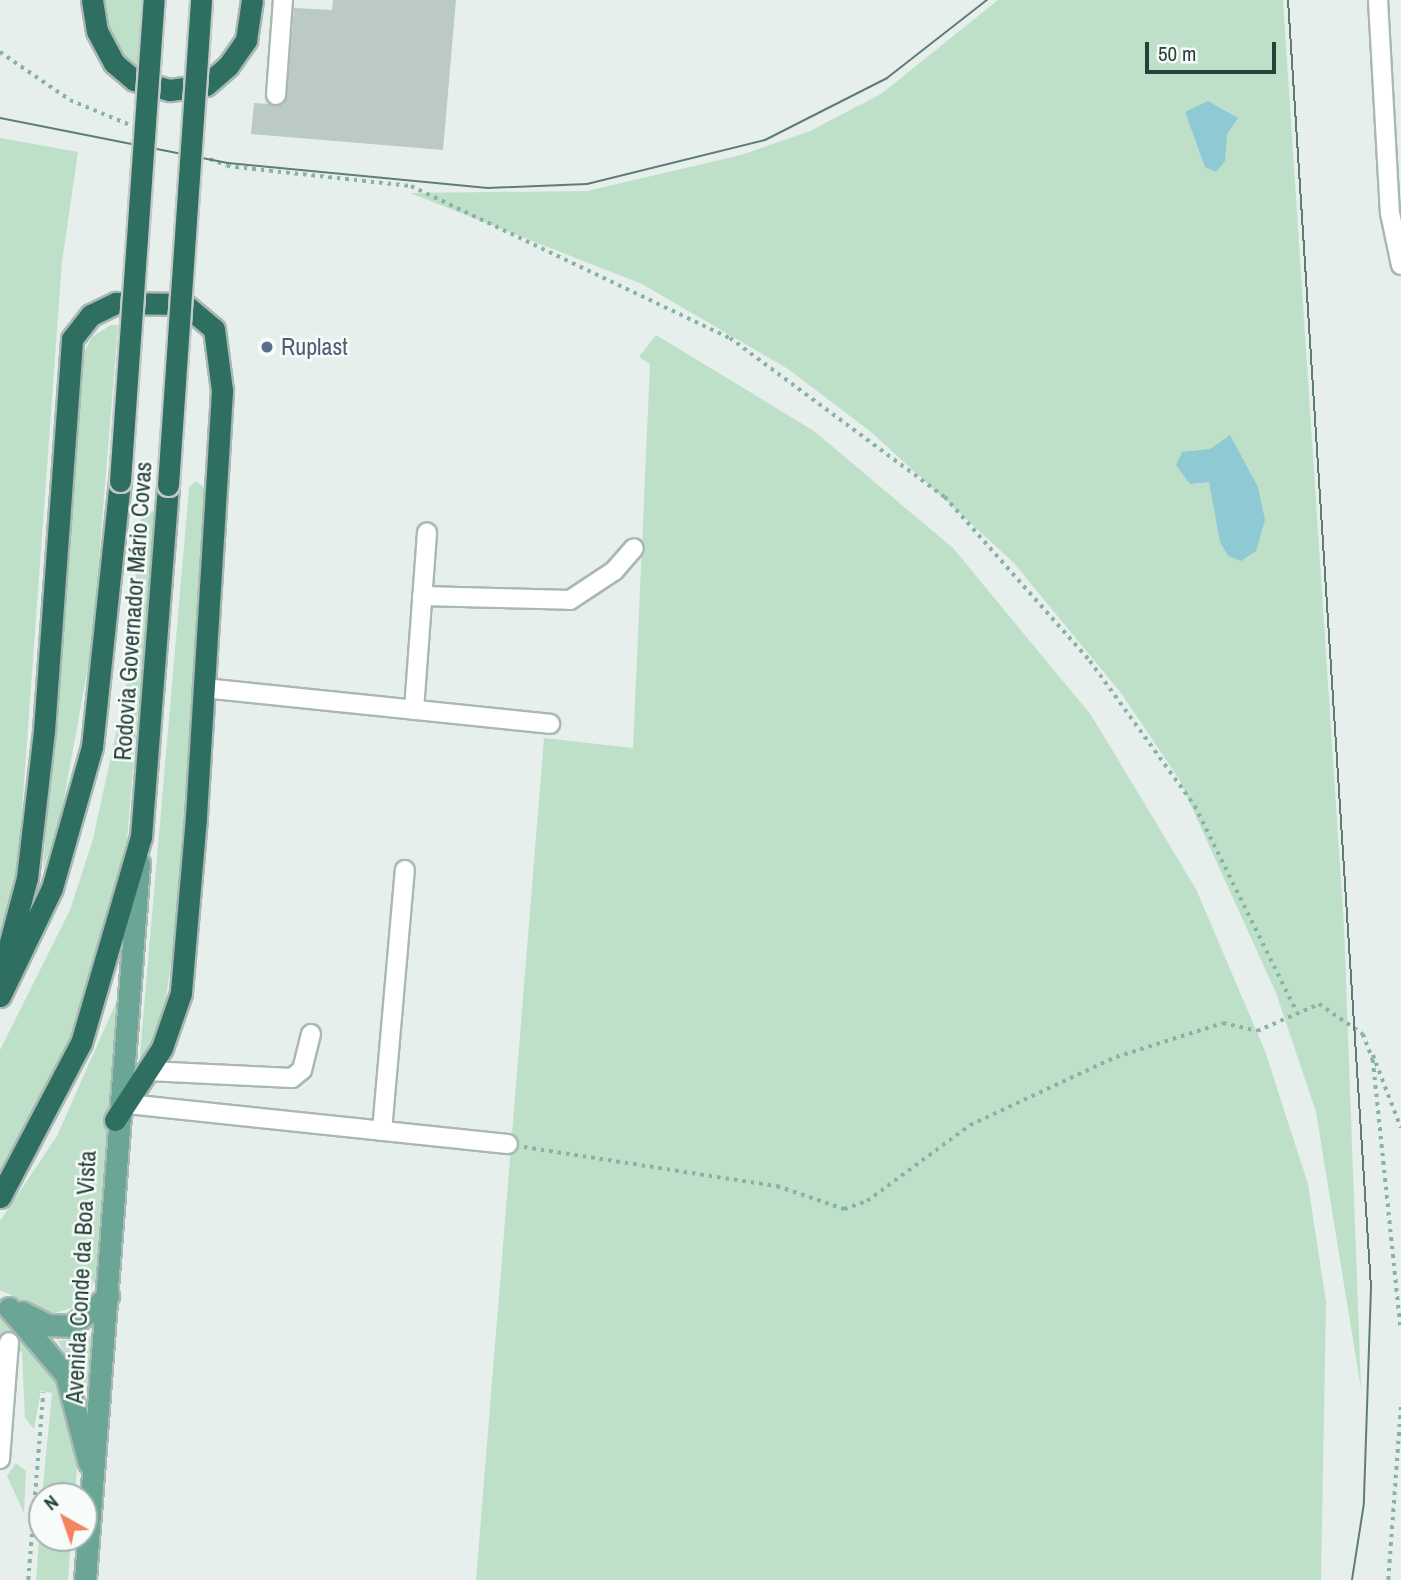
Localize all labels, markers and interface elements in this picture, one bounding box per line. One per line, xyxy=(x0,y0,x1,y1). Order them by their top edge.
scale bar xyxy=(1149,28,1280,72)
text: 50 m xyxy=(1158,39,1196,68)
place label: Ruplast xyxy=(281,333,348,361)
marker: Ruplast xyxy=(259,339,275,355)
street label: Rodovia Governador Mário Covas xyxy=(108,461,158,761)
street label: Avenida Conde da Boa Vista xyxy=(60,1150,102,1404)
north arrow xyxy=(28,1482,98,1552)
text: N xyxy=(38,1489,63,1516)

